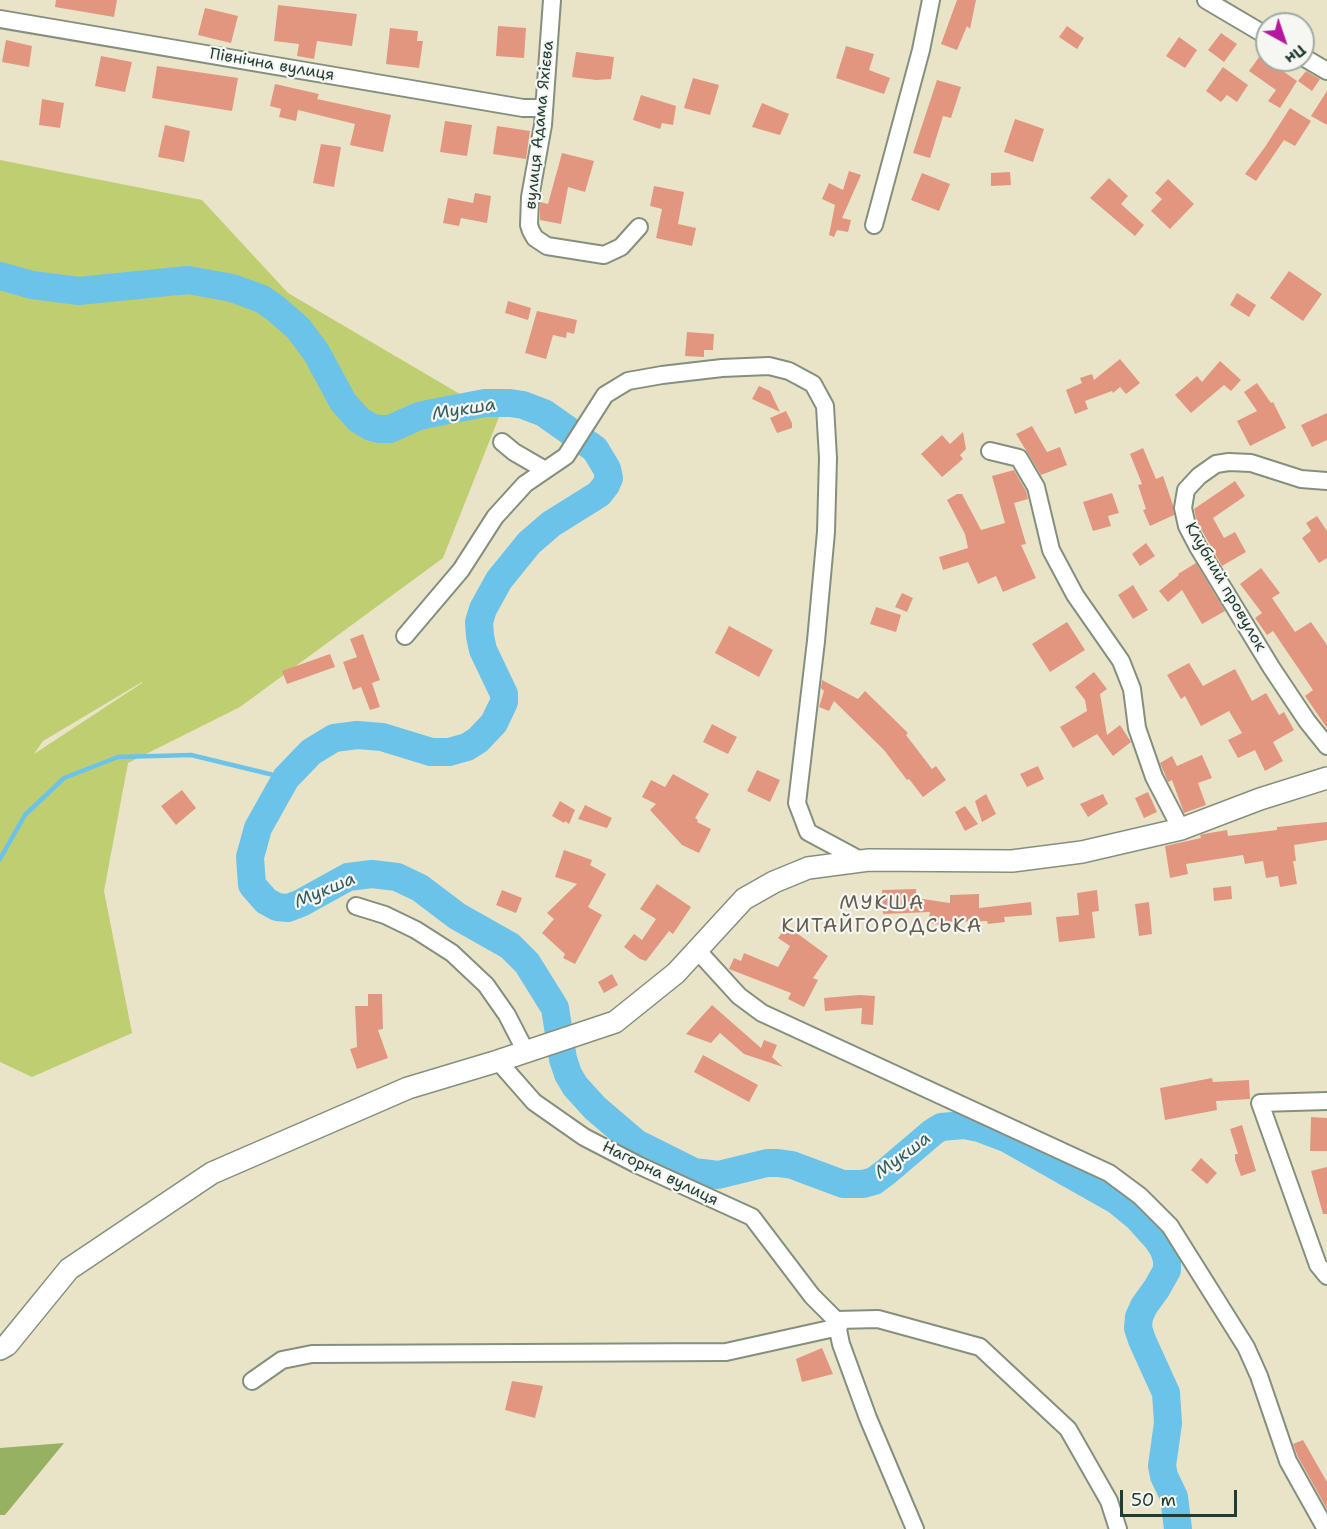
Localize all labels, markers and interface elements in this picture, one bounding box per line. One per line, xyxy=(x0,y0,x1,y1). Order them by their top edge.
north arrow xyxy=(1255,12,1315,72)
street label: вулиця Адама Яхієва xyxy=(522,40,558,210)
text: Пн xyxy=(1281,40,1310,69)
street label: Північна вулиця xyxy=(208,45,336,85)
water label: Мукша xyxy=(430,394,498,426)
street label: Клубний провулок xyxy=(1180,519,1270,655)
water label: Мукша xyxy=(291,868,359,914)
district label: МУКША КИТАЙГОРОДСЬКА xyxy=(781,892,983,939)
water label: Мукша xyxy=(871,1128,935,1184)
street label: Нагорна вулиця xyxy=(599,1138,721,1210)
scale bar xyxy=(1123,1478,1240,1516)
text: 50 m xyxy=(1131,1488,1176,1512)

